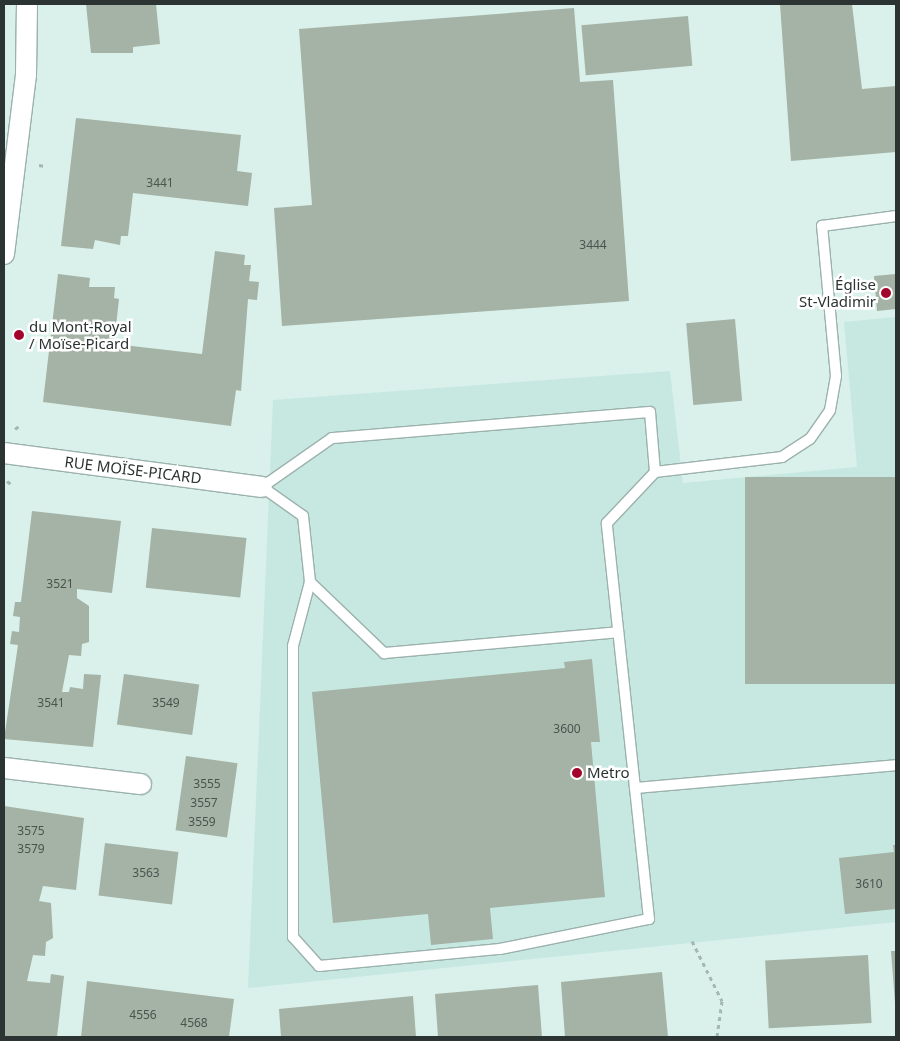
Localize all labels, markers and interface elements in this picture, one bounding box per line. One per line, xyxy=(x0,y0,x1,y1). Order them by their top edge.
house number: 3441 xyxy=(146,176,174,190)
house number: 3444 xyxy=(579,238,607,252)
place label: Église St-Vladimir xyxy=(799,275,876,310)
marker: Église St-Vladimir xyxy=(880,287,892,299)
place label: du Mont-Royal / Moïse-Picard xyxy=(29,317,132,352)
marker: du Mont-Royal / Moïse-Picard xyxy=(13,329,25,341)
street label: RUE MOÏSE-PICARD xyxy=(63,453,203,487)
house number: 3521 xyxy=(46,577,74,591)
house number: 3541 xyxy=(37,696,65,710)
house number: 3549 xyxy=(152,696,180,710)
house number: 3600 xyxy=(553,722,581,736)
place label: Metro xyxy=(587,764,629,782)
marker: Metro xyxy=(571,767,583,779)
house number: 3555 xyxy=(193,777,221,791)
house number: 3557 xyxy=(190,796,218,810)
house number: 3559 xyxy=(188,815,216,829)
house number: 3575 xyxy=(17,824,45,838)
house number: 3579 xyxy=(17,842,45,856)
house number: 3563 xyxy=(132,866,160,880)
house number: 3610 xyxy=(855,877,883,891)
house number: 4556 xyxy=(129,1008,157,1022)
house number: 4568 xyxy=(180,1016,208,1030)

